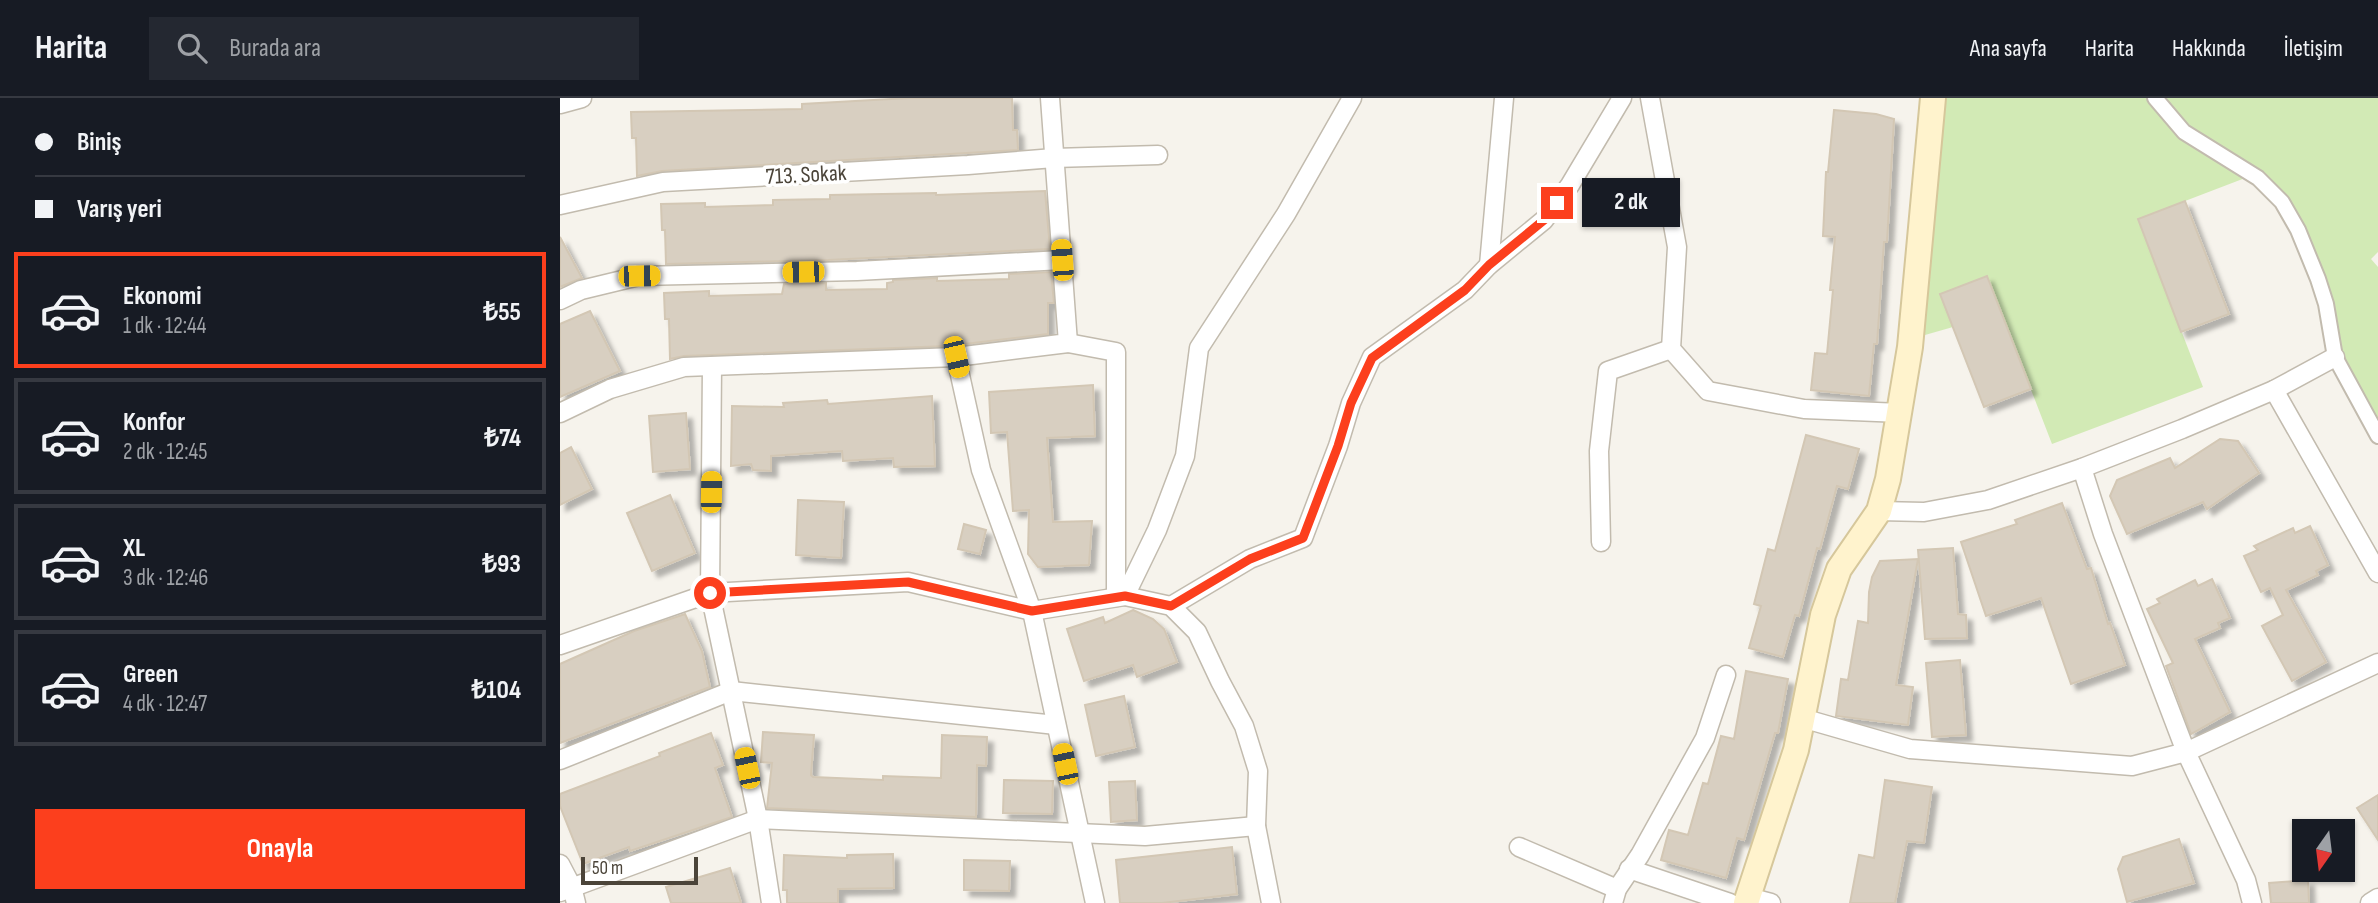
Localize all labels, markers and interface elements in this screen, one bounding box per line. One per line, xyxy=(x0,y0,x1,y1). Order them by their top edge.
search box xyxy=(149,17,639,80)
text: Harita xyxy=(35,28,107,68)
icon: search xyxy=(173,29,211,67)
text: Burada ara xyxy=(229,33,321,64)
text: Ana sayfa xyxy=(1970,34,2047,63)
text: Harita xyxy=(2085,34,2134,63)
text: Hakkında xyxy=(2172,34,2246,63)
text: İletişim xyxy=(2284,34,2343,63)
text: Biniş xyxy=(77,127,121,158)
street label: 713. Sokak xyxy=(765,159,847,191)
callout: 2 dk xyxy=(1581,178,1680,228)
route end xyxy=(1541,187,1573,219)
text: 2 dk xyxy=(1614,188,1648,216)
text: Varış yeri xyxy=(77,194,162,225)
car xyxy=(1051,238,1074,282)
car xyxy=(782,261,825,283)
car xyxy=(618,265,661,287)
icon: car xyxy=(39,279,102,342)
text: Ekonomi xyxy=(123,281,202,312)
text: ₺55 xyxy=(483,297,521,328)
text: 1 dk · 12:44 xyxy=(123,312,206,340)
car xyxy=(942,334,971,380)
icon: car xyxy=(39,405,102,468)
text: Konfor xyxy=(123,407,185,438)
text: ₺74 xyxy=(484,423,521,454)
text: 2 dk · 12:45 xyxy=(123,438,207,466)
car xyxy=(701,471,722,513)
icon: car xyxy=(39,531,102,594)
text: XL xyxy=(123,533,145,564)
text: ₺93 xyxy=(482,549,521,580)
text: 3 dk · 12:46 xyxy=(123,564,208,592)
route start xyxy=(694,577,726,609)
icon: car xyxy=(39,657,102,720)
text: Green xyxy=(123,659,178,690)
text: ₺104 xyxy=(471,675,521,706)
text: 4 dk · 12:47 xyxy=(123,690,207,718)
car xyxy=(1051,741,1080,787)
car xyxy=(733,745,762,791)
button: Onayla xyxy=(35,809,525,889)
north arrow xyxy=(2292,819,2356,882)
map controls xyxy=(2292,819,2355,882)
scale bar xyxy=(581,854,698,886)
text: 50 m xyxy=(592,857,623,880)

